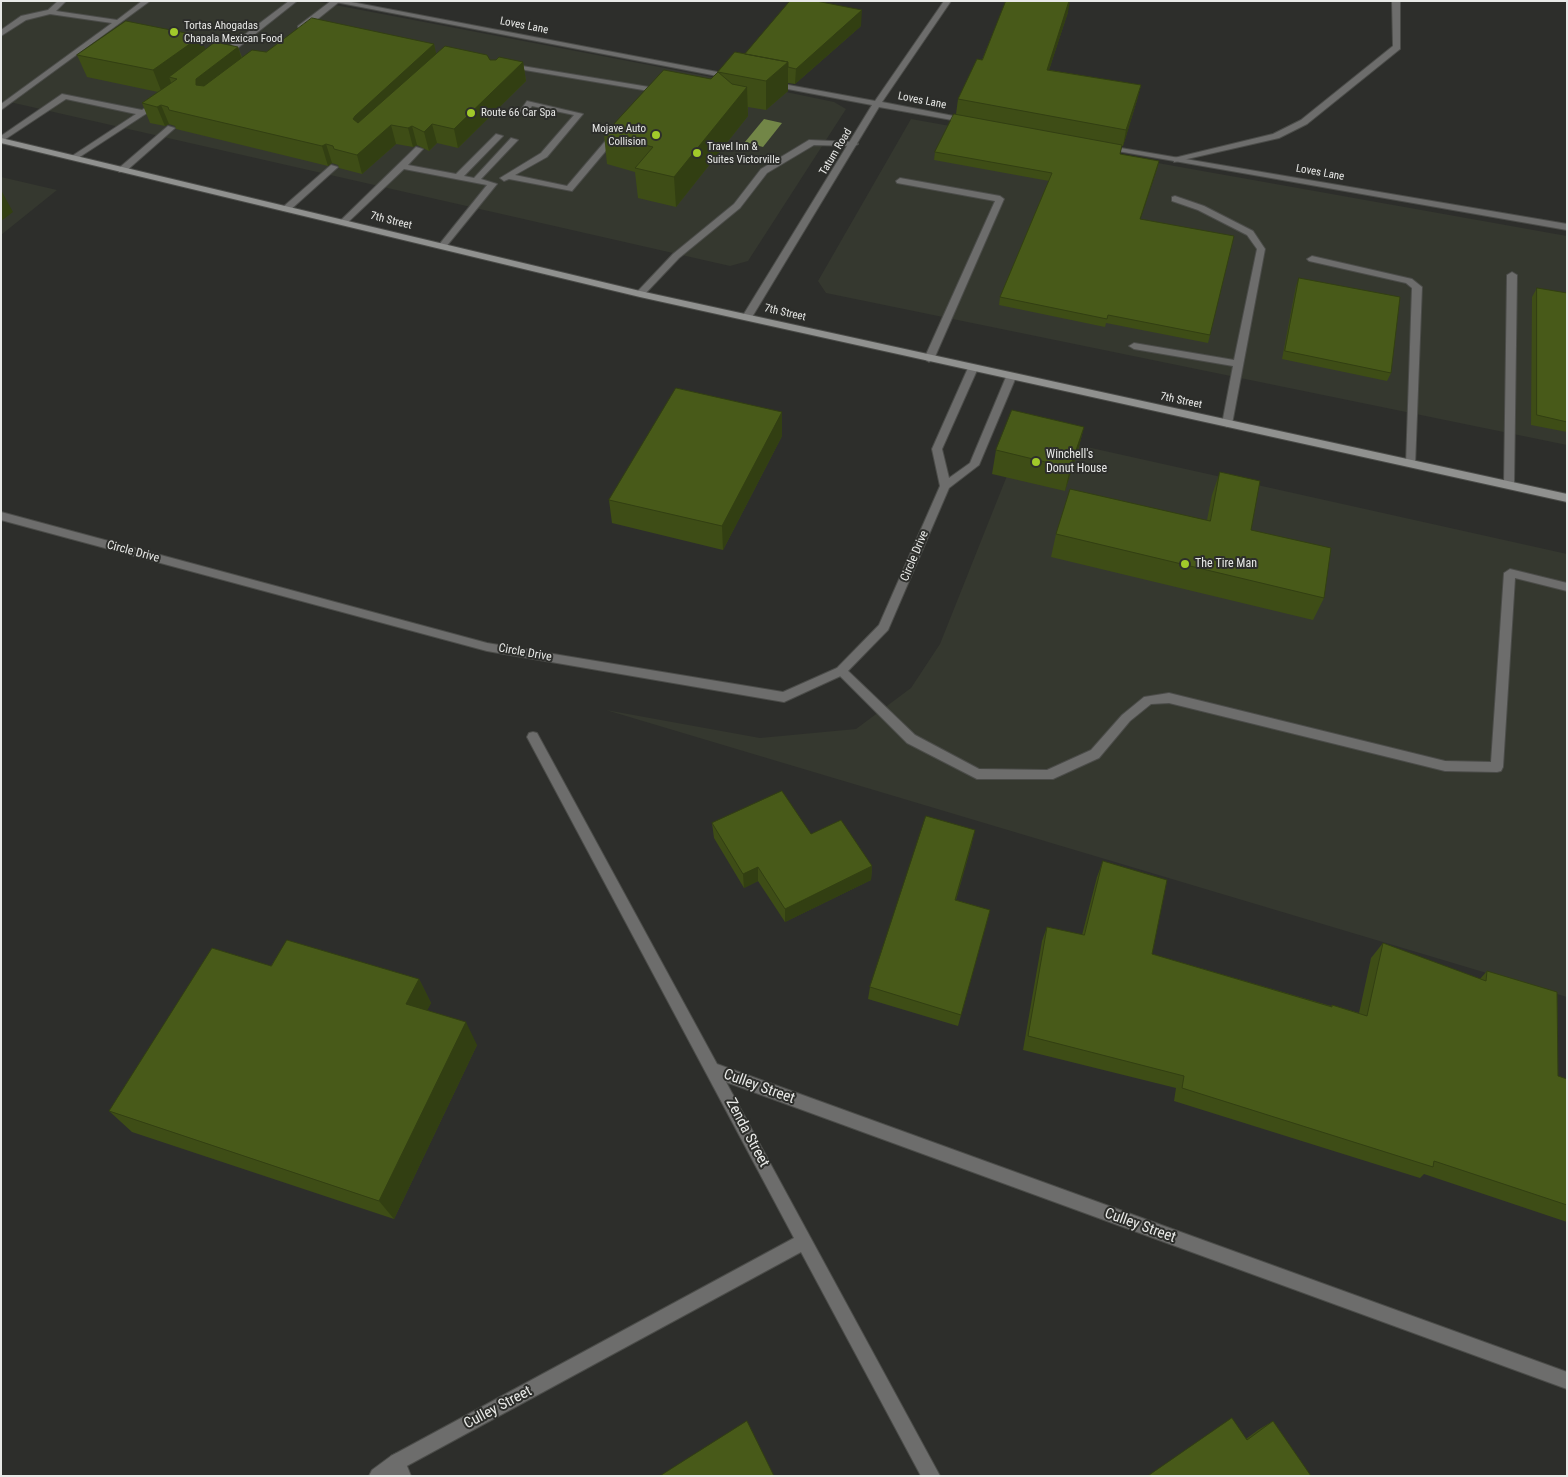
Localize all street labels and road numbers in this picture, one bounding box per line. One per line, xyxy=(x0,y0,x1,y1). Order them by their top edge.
street label: Loves Lane xyxy=(499,15,549,37)
street label: Loves Lane xyxy=(897,90,947,112)
street label: Tatum Road xyxy=(817,126,855,178)
street label: Loves Lane xyxy=(1295,162,1345,184)
street label: 7th Street xyxy=(369,209,413,233)
street label: 7th Street xyxy=(763,302,807,324)
street label: 7th Street xyxy=(1159,390,1203,412)
street label: Circle Drive xyxy=(898,528,932,584)
street label: Circle Drive xyxy=(105,538,161,566)
street label: Circle Drive xyxy=(497,641,553,665)
street label: Culley Street xyxy=(721,1066,797,1108)
street label: Zenda Street xyxy=(721,1096,773,1170)
street label: Culley Street xyxy=(1102,1205,1178,1247)
street label: Culley Street xyxy=(461,1383,535,1433)

